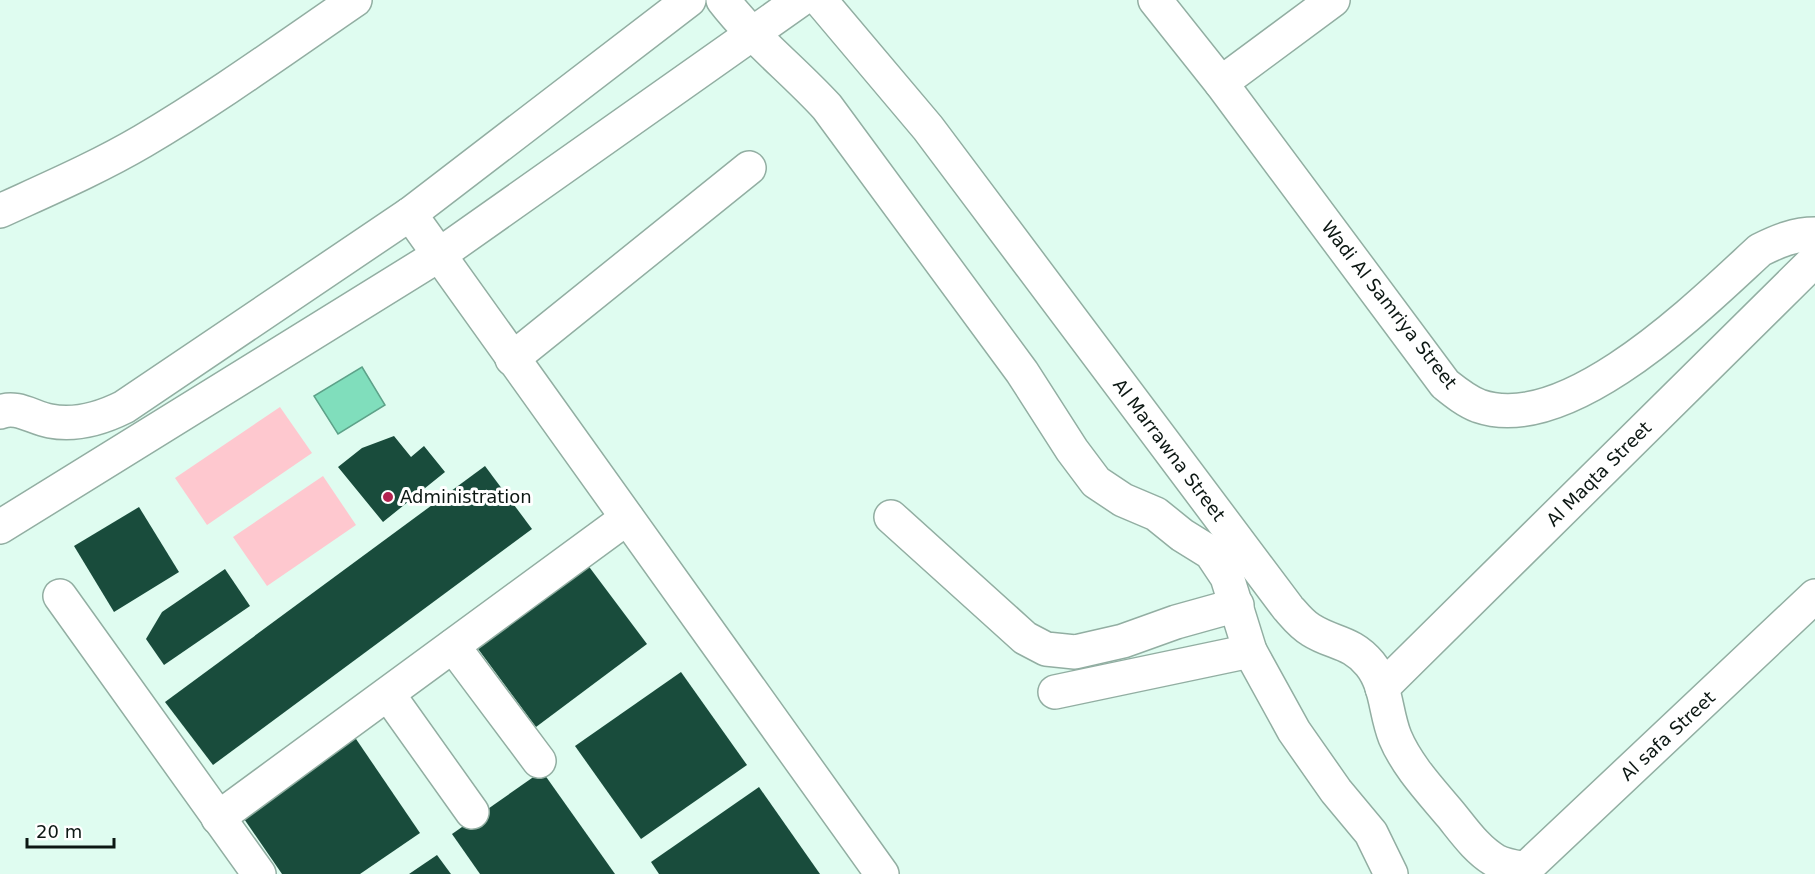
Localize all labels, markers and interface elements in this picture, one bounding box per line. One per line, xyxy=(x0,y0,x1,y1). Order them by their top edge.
street label: Wadi Al Samriya Street xyxy=(1317,217,1461,393)
street label: Al Marrawna Street xyxy=(1109,374,1230,525)
street label: Al Maqta Street xyxy=(1542,417,1655,530)
place label: Administration xyxy=(400,486,532,507)
marker: Administration xyxy=(381,490,395,504)
street label: Al safa Street xyxy=(1616,687,1719,785)
scale bar xyxy=(27,811,114,849)
text: 20 m xyxy=(36,821,82,842)

